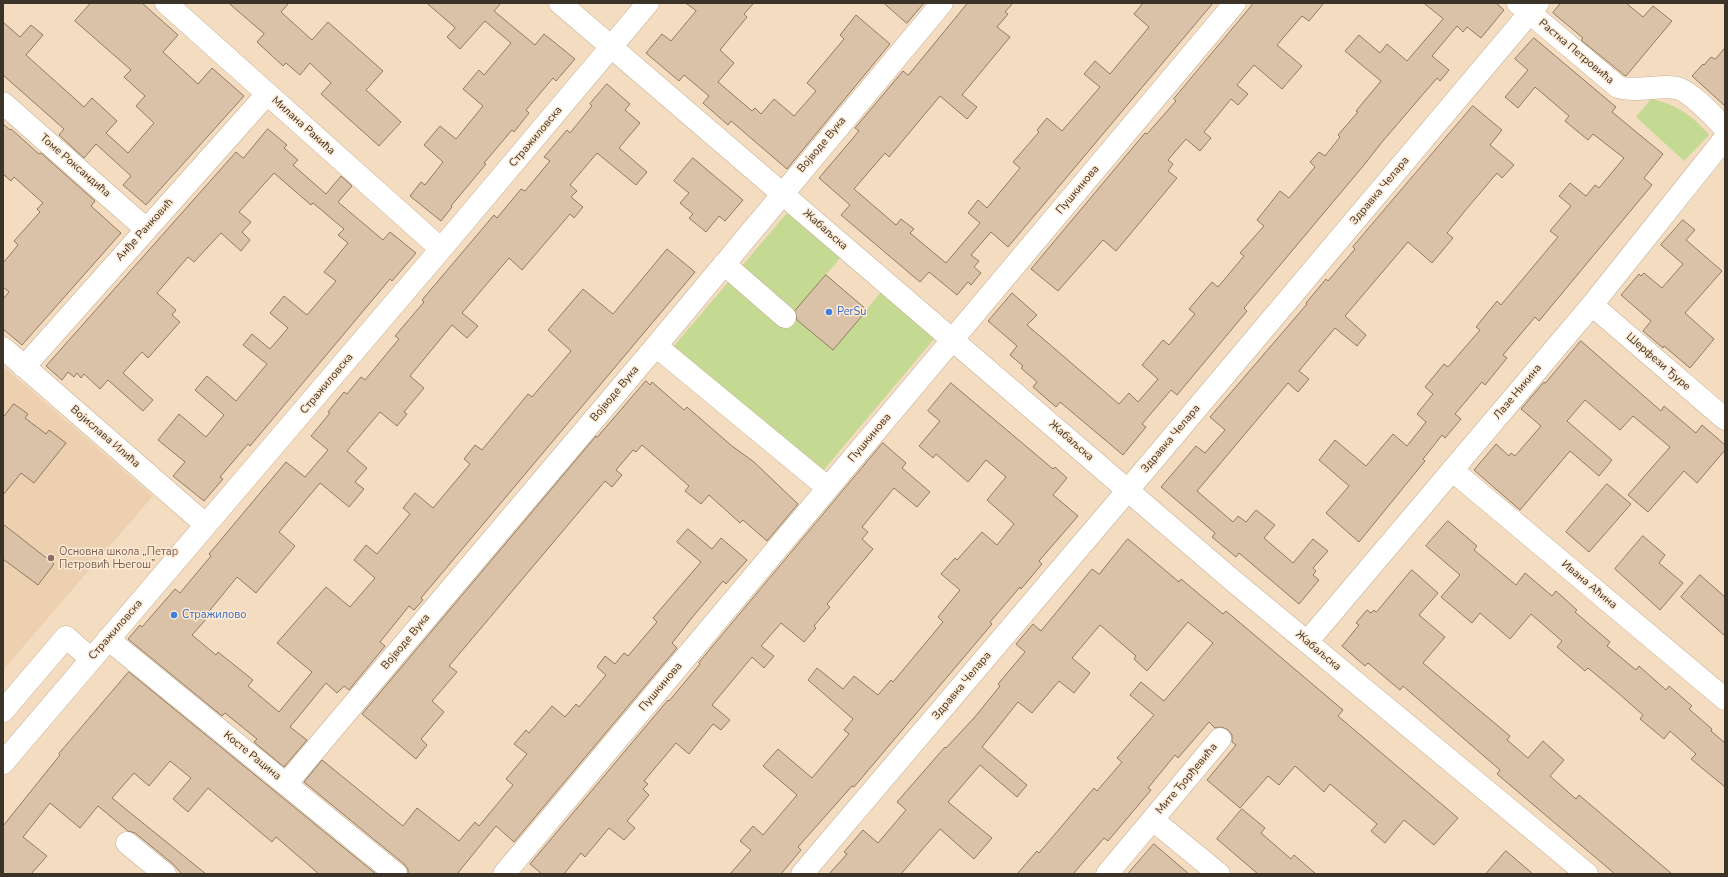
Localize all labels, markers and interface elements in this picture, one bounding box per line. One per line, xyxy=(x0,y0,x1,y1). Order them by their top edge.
street label: Растка Петровића xyxy=(1536,17,1616,87)
street label: Милана Ракића xyxy=(269,94,337,158)
street label: Стражиловска xyxy=(507,104,565,170)
street label: Војводе Вука xyxy=(795,114,849,176)
street label: Томе Роксандића xyxy=(37,132,113,200)
street label: Здравка Челара xyxy=(1348,154,1412,228)
street label: Пушкинова xyxy=(1054,163,1102,217)
street label: Анђе Ранковић xyxy=(113,196,177,264)
street label: Жабаљска xyxy=(800,207,850,253)
place label: PerSu xyxy=(837,305,866,319)
marker: PerSu xyxy=(824,307,834,317)
street label: Шерфези Ђуре xyxy=(1623,330,1693,394)
street label: Стражиловска xyxy=(298,351,356,417)
street label: Лазе Никина xyxy=(1491,362,1545,422)
street label: Војводе Вука xyxy=(588,363,642,425)
street label: Здравка Челара xyxy=(1139,402,1203,476)
street label: Војислава Илића xyxy=(67,403,143,471)
street label: Пушкинова xyxy=(846,411,894,465)
street label: Жабаљска xyxy=(1046,418,1096,464)
place label: Основна школа „Петар Петровић Његош” xyxy=(59,545,178,571)
marker: Основна школа „Петар Петровић Његош” xyxy=(46,553,56,563)
street label: Ивана Аћина xyxy=(1559,558,1619,612)
street label: Стражиловска xyxy=(86,597,146,663)
place label: Стражилово xyxy=(182,608,247,622)
marker: Стражилово xyxy=(169,610,179,620)
street label: Војводе Вука xyxy=(379,611,433,673)
street label: Жабаљска xyxy=(1293,628,1343,674)
street label: Здравка Челара xyxy=(930,649,994,723)
street label: Пушкинова xyxy=(637,660,685,714)
street label: Косте Рацина xyxy=(221,729,283,783)
street label: Мите Ђорђевића xyxy=(1153,741,1221,817)

